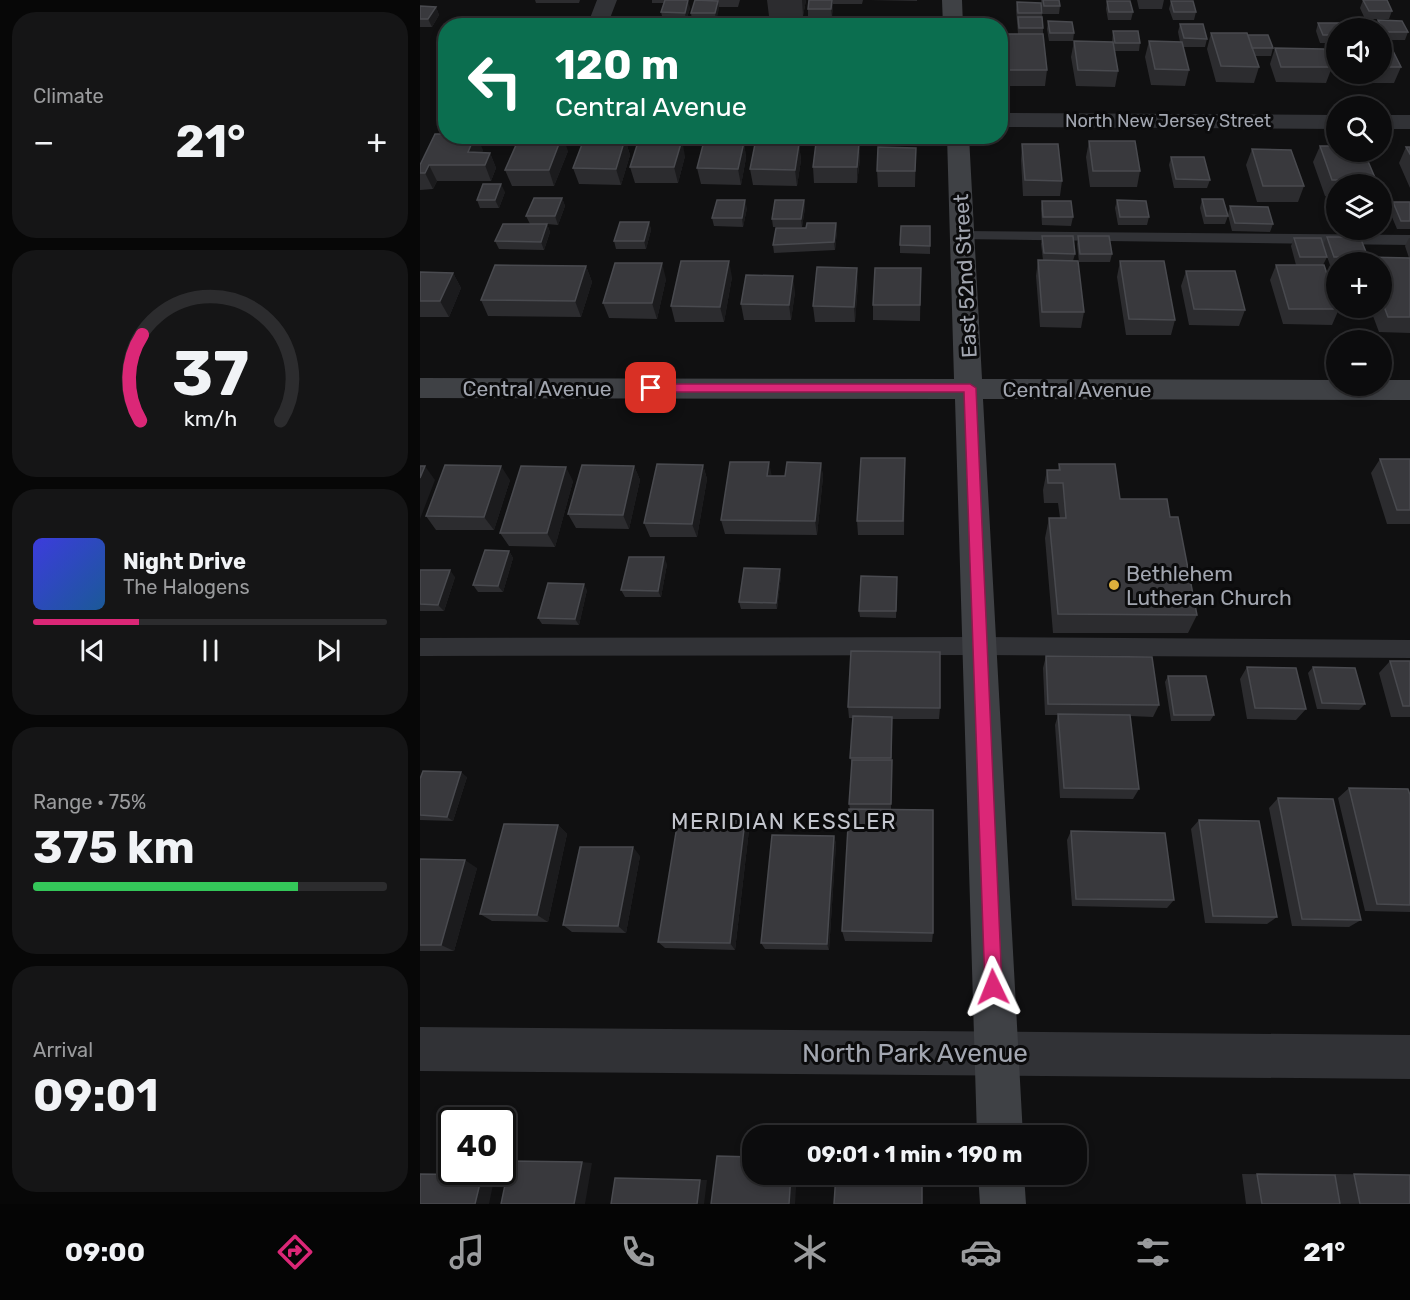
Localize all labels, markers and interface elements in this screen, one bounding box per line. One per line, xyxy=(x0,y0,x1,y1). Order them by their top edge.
map controls xyxy=(1326,18,1392,396)
button: sound xyxy=(1326,18,1392,84)
text: 120 m xyxy=(555,40,679,90)
icon: left xyxy=(456,42,534,120)
text: Climate xyxy=(33,84,104,108)
text: Central Avenue xyxy=(555,91,747,123)
button: search xyxy=(1326,96,1392,162)
street label: North New Jersey Street xyxy=(1065,110,1271,132)
text: 21° xyxy=(175,115,246,168)
text: − xyxy=(33,122,54,161)
text: + xyxy=(366,122,387,161)
button: layers xyxy=(1326,174,1392,240)
street label: East 52nd Street xyxy=(948,193,982,359)
button: + xyxy=(1326,252,1392,318)
button: − xyxy=(1326,330,1392,396)
text: 37 xyxy=(172,337,248,411)
pin xyxy=(625,362,676,413)
icon: arrive xyxy=(634,371,667,404)
street label: Central Avenue xyxy=(462,376,612,401)
street label: Central Avenue xyxy=(1002,377,1152,402)
text: km/h xyxy=(183,406,237,431)
text: Night Drive xyxy=(123,548,246,575)
place label: Bethlehem Lutheran Church xyxy=(1126,561,1292,610)
text: The Halogens xyxy=(123,575,250,599)
marker: Bethlehem Lutheran Church xyxy=(1107,578,1121,592)
icon: previous xyxy=(76,634,109,667)
icon: pause xyxy=(194,634,227,667)
icon: next xyxy=(312,634,345,667)
text: Range · 75% xyxy=(33,790,146,814)
district label: MERIDIAN KESSLER xyxy=(671,808,897,835)
text: 375 km xyxy=(33,821,195,874)
position arrow xyxy=(961,955,1025,1019)
text: Arrival xyxy=(33,1038,93,1062)
street label: North Park Avenue xyxy=(802,1038,1028,1069)
text: 09:01 xyxy=(33,1069,159,1122)
speed limit sign: 40 xyxy=(438,1107,516,1185)
text: 09:01 · 1 min · 190 m xyxy=(807,1141,1022,1168)
icon: directions xyxy=(274,1231,316,1273)
icon: music xyxy=(446,1231,488,1273)
icon: phone xyxy=(617,1231,659,1273)
icon: climate xyxy=(789,1231,831,1273)
icon: car xyxy=(960,1231,1002,1273)
icon: filters xyxy=(1132,1231,1174,1273)
text: 09:00 xyxy=(65,1236,145,1268)
text: 21° xyxy=(1303,1236,1345,1268)

